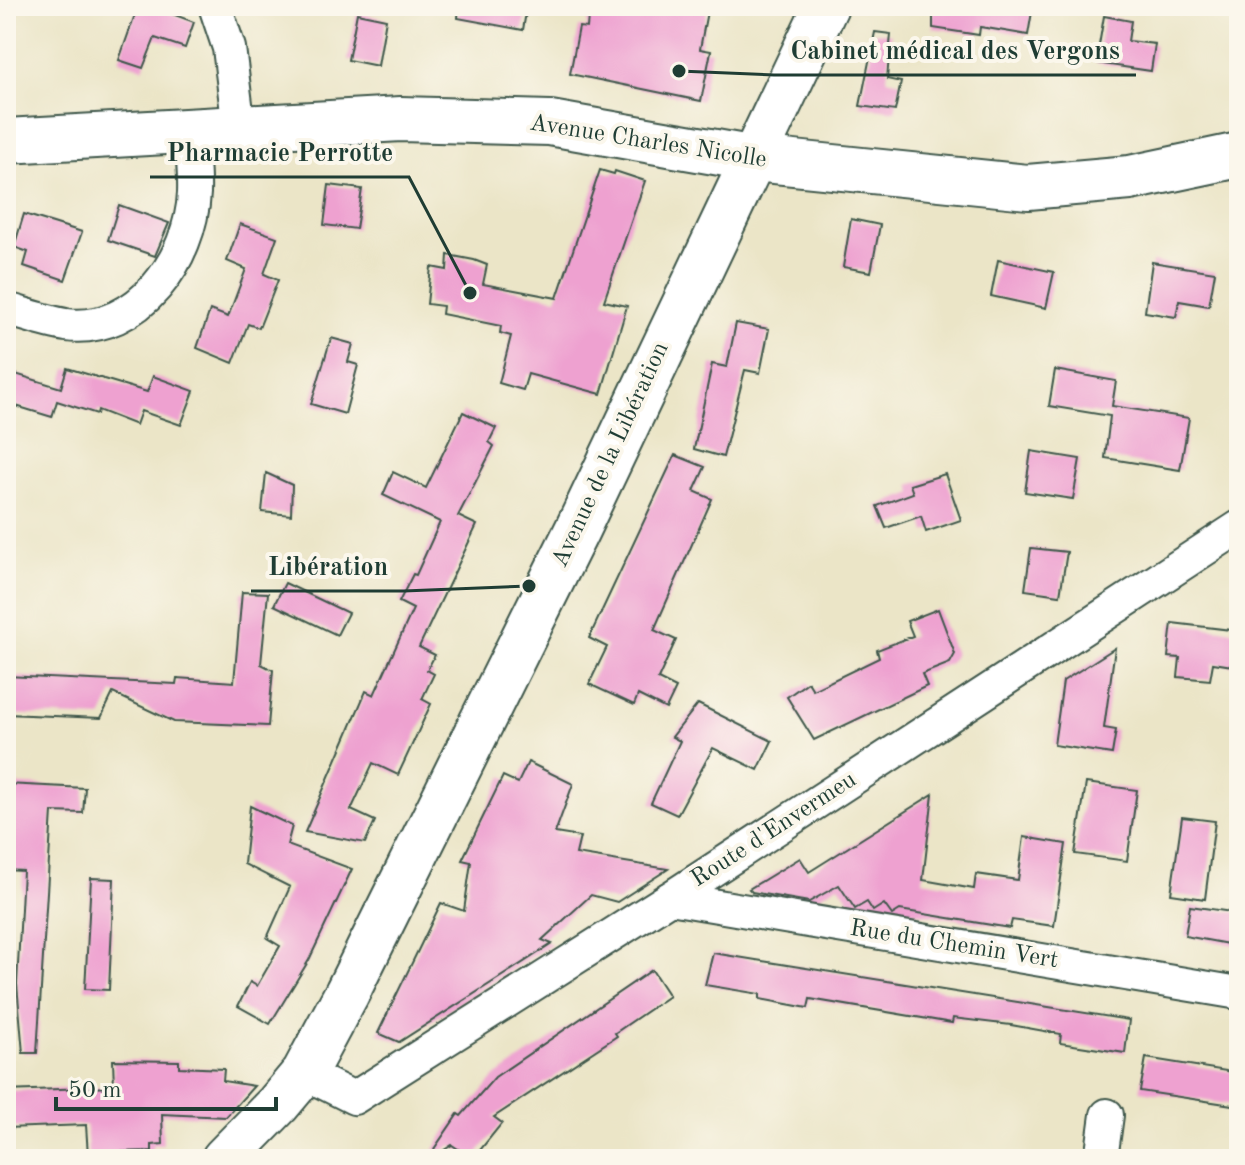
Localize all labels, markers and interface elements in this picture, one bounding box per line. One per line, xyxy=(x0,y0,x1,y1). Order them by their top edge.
callout: Cabinet médical des Vergons xyxy=(774,25,1136,75)
text: Cabinet médical des Vergons xyxy=(790,39,1120,65)
street label: Avenue Charles Nicolle xyxy=(528,111,768,173)
callout: Pharmacie Perrotte xyxy=(150,127,409,177)
text: Pharmacie Perrotte xyxy=(167,141,393,167)
street label: Avenue de la Libération xyxy=(548,339,674,571)
callout: Libération xyxy=(251,541,404,591)
text: Libération xyxy=(268,555,388,581)
street label: Route d'Envermeu xyxy=(687,768,861,892)
street label: Rue du Chemin Vert xyxy=(848,917,1060,973)
scale bar xyxy=(56,1061,276,1111)
text: 50 m xyxy=(68,1079,122,1103)

